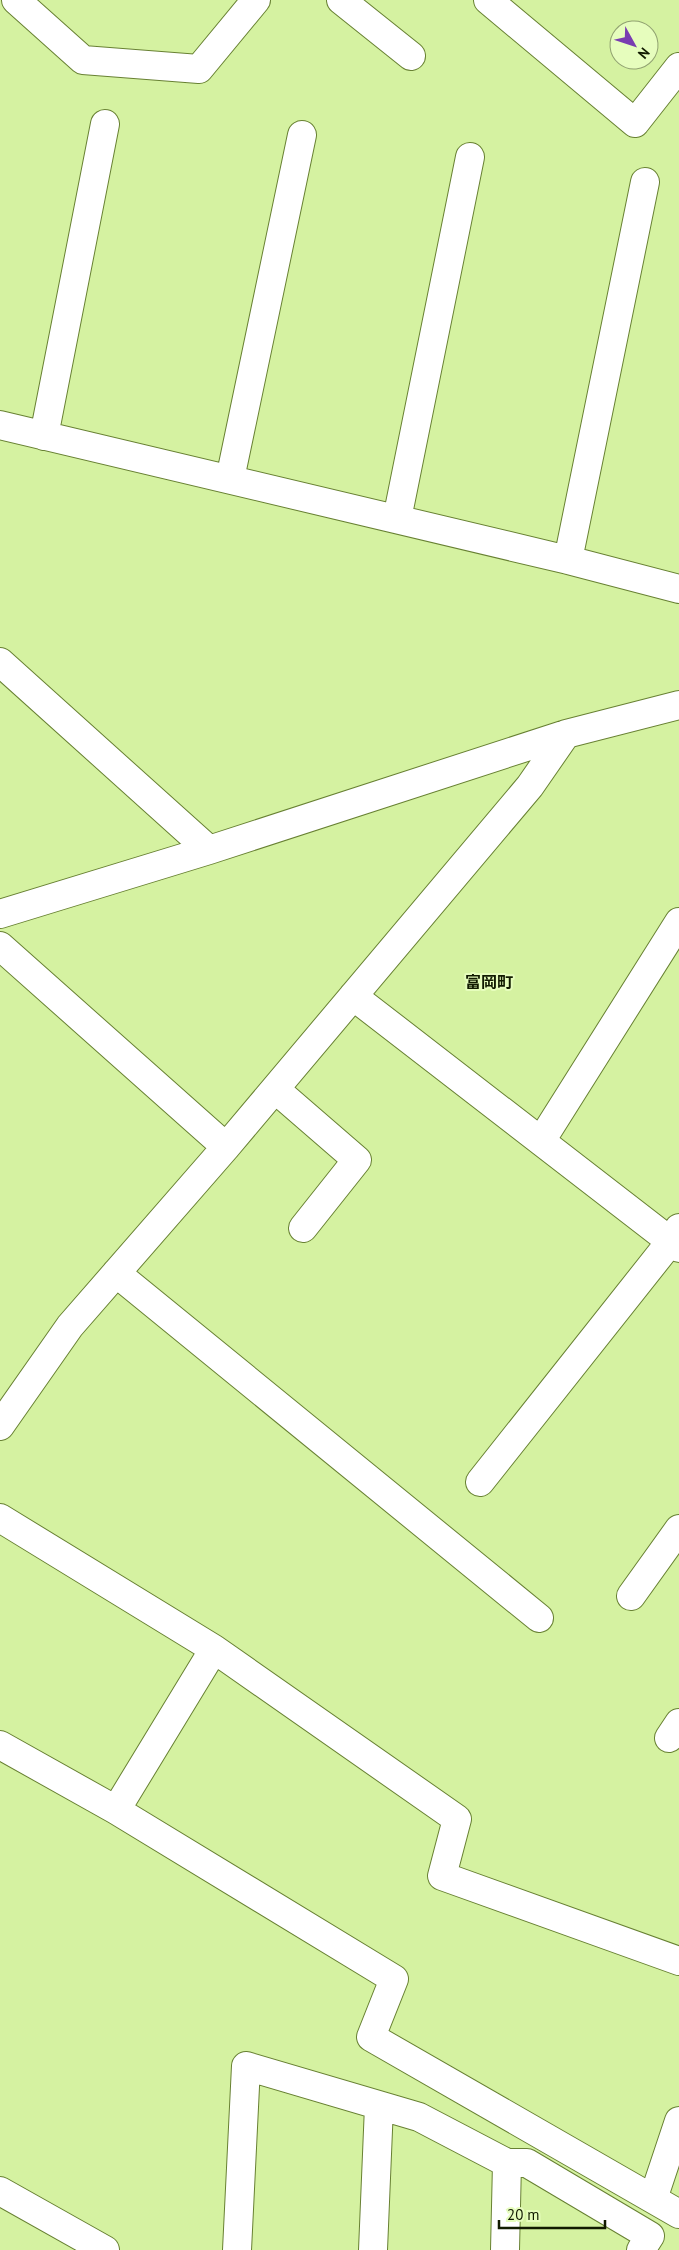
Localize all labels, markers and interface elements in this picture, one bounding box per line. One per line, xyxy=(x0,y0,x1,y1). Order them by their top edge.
north arrow xyxy=(609,20,659,70)
text: N xyxy=(634,44,654,63)
district label: 富岡町 xyxy=(465,972,513,992)
scale bar xyxy=(499,2198,605,2230)
text: 20 m xyxy=(507,2205,540,2224)

